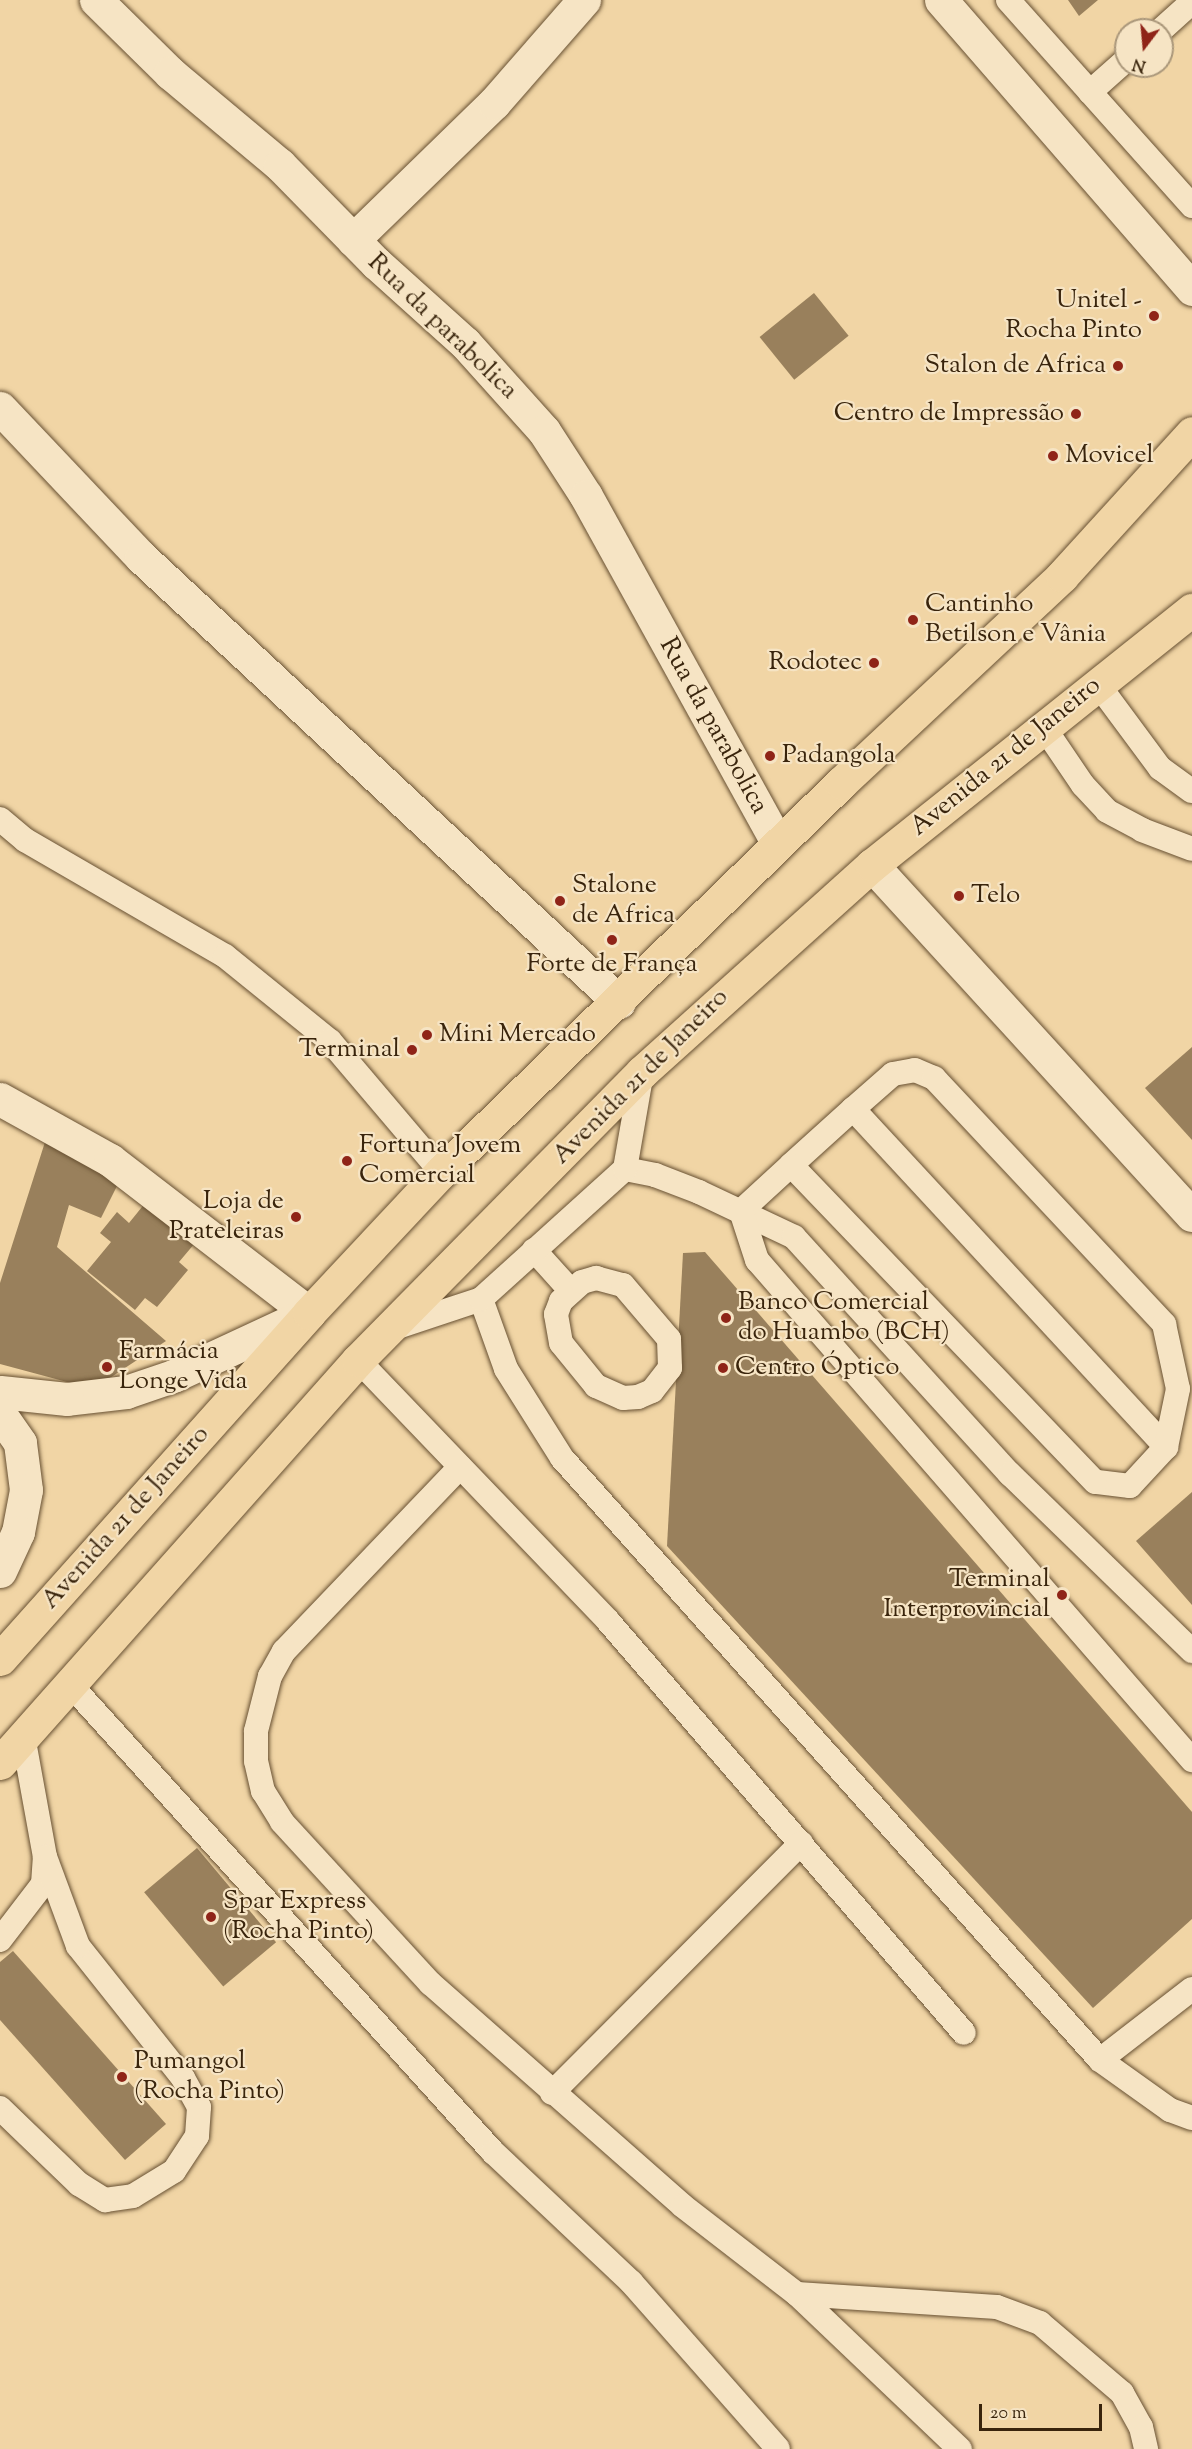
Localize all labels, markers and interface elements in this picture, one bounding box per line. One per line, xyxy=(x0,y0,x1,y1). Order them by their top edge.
north arrow xyxy=(1114,18,1174,78)
text: N xyxy=(1130,51,1149,77)
street label: Rua da parabolica xyxy=(360,247,524,407)
place label: Unitel - Rocha Pinto xyxy=(1006,285,1142,346)
marker: Unitel - Rocha Pinto xyxy=(1147,309,1161,323)
place label: Stalon de Africa xyxy=(925,350,1106,382)
marker: Stalon de Africa xyxy=(1111,359,1125,373)
place label: Centro de Impressão xyxy=(834,398,1064,430)
marker: Centro de Impressão xyxy=(1069,407,1083,421)
place label: Movicel xyxy=(1065,440,1154,472)
marker: Movicel xyxy=(1046,449,1060,463)
place label: Cantinho Betilson e Vânia xyxy=(925,589,1106,650)
marker: Cantinho Betilson e Vânia xyxy=(906,613,920,627)
street label: Rua da parabolica xyxy=(652,632,774,820)
place label: Rodotec xyxy=(769,647,862,679)
marker: Rodotec xyxy=(867,656,881,670)
street label: Avenida 21 de Janeiro xyxy=(904,671,1108,843)
place label: Padangola xyxy=(782,740,896,772)
marker: Padangola xyxy=(763,749,777,763)
place label: Stalone de Africa xyxy=(572,870,675,932)
place label: Telo xyxy=(971,880,1020,912)
marker: Telo xyxy=(952,889,966,903)
marker: Stalone de Africa xyxy=(553,894,567,908)
marker: Forte de França xyxy=(605,933,619,947)
place label: Forte de França xyxy=(526,949,698,981)
street label: Avenida 21 de Janeiro xyxy=(546,982,736,1172)
place label: Mini Mercado xyxy=(439,1019,596,1051)
marker: Mini Mercado xyxy=(420,1028,434,1042)
place label: Terminal xyxy=(299,1034,400,1066)
marker: Terminal xyxy=(405,1043,419,1057)
place label: Fortuna Jovem Comercial xyxy=(359,1130,521,1192)
marker: Fortuna Jovem Comercial xyxy=(340,1154,354,1168)
place label: Loja de Prateleiras xyxy=(169,1186,284,1248)
marker: Loja de Prateleiras xyxy=(289,1210,303,1224)
place label: Banco Comercial do Huambo (BCH) xyxy=(738,1287,950,1348)
marker: Banco Comercial do Huambo (BCH) xyxy=(719,1311,733,1325)
place label: Farmácia Longe Vida xyxy=(119,1336,248,1398)
place label: Centro Óptico xyxy=(735,1352,899,1384)
marker: Farmácia Longe Vida xyxy=(100,1360,114,1374)
marker: Centro Óptico xyxy=(716,1361,730,1375)
street label: Avenida 21 de Janeiro xyxy=(35,1420,217,1616)
place label: Terminal Interprovincial xyxy=(883,1564,1050,1625)
marker: Terminal Interprovincial xyxy=(1055,1588,1069,1602)
place label: Spar Express (Rocha Pinto) xyxy=(223,1886,374,1948)
marker: Spar Express (Rocha Pinto) xyxy=(204,1910,218,1924)
place label: Pumangol (Rocha Pinto) xyxy=(134,2046,285,2108)
marker: Pumangol (Rocha Pinto) xyxy=(115,2070,129,2084)
scale bar xyxy=(982,2392,1105,2430)
text: 20 m xyxy=(990,2401,1027,2427)

